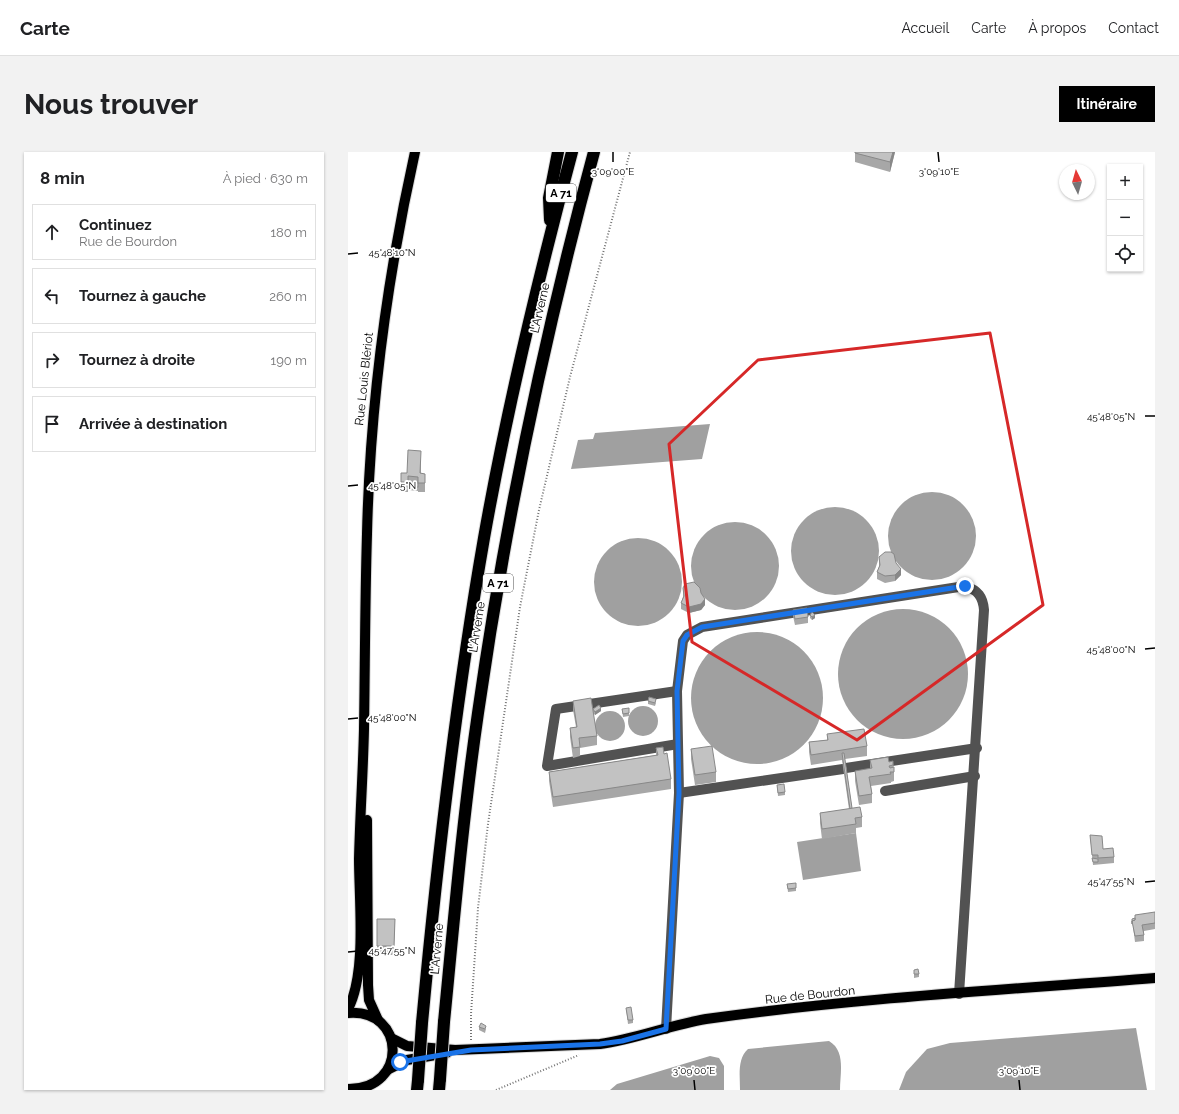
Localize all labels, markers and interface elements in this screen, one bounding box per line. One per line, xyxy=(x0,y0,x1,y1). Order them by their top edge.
text: Carte xyxy=(20,17,70,39)
text: Accueil xyxy=(901,20,949,36)
text: Carte xyxy=(971,20,1006,36)
text: À propos xyxy=(1028,20,1086,36)
text: Contact xyxy=(1108,20,1159,36)
button: Itinéraire xyxy=(1059,86,1155,122)
text: Nous trouver xyxy=(24,88,198,121)
north arrow xyxy=(1059,164,1095,200)
map controls xyxy=(1107,164,1143,272)
button: + xyxy=(1107,164,1143,200)
text: 3°09'00"E xyxy=(592,166,634,177)
text: 3°09'10"E xyxy=(919,166,959,177)
text: 8 min xyxy=(40,168,85,188)
text: À pied · 630 m xyxy=(223,171,308,186)
road number: A 71 xyxy=(546,184,576,202)
button: − xyxy=(1107,200,1143,236)
text: Continuez xyxy=(79,216,152,234)
icon: ahead xyxy=(41,221,63,243)
text: 180 m xyxy=(271,225,307,240)
text: Rue de Bourdon xyxy=(79,234,177,249)
button: locate xyxy=(1107,236,1143,272)
text: 45°48'10"N xyxy=(368,247,416,258)
street label: L'Arverne xyxy=(527,281,553,335)
icon: left xyxy=(41,285,63,307)
text: Tournez à gauche xyxy=(79,287,206,305)
text: 260 m xyxy=(269,289,307,304)
street label: Rue Louis Blériot xyxy=(352,332,376,426)
icon: right xyxy=(41,349,63,371)
text: Tournez à droite xyxy=(79,351,195,369)
text: 190 m xyxy=(271,353,307,368)
text: 45°48'05"N xyxy=(1087,411,1135,422)
icon: arrive xyxy=(41,413,63,435)
text: Arrivée à destination xyxy=(79,415,227,433)
text: 45°48'05"N xyxy=(368,480,416,491)
road number: A 71 xyxy=(483,574,513,592)
route end xyxy=(956,577,974,595)
street label: L'Arverne xyxy=(466,601,488,653)
text: 45°48'00"N xyxy=(1087,644,1135,655)
text: 45°48'00"N xyxy=(368,712,416,723)
text: 45°47'55"N xyxy=(1088,876,1134,887)
street label: L'Arverne xyxy=(428,923,446,975)
text: 45°47'55"N xyxy=(369,945,415,956)
street label: Rue de Bourdon xyxy=(764,983,856,1007)
route start xyxy=(391,1053,409,1071)
text: 3°09'00"E xyxy=(673,1065,715,1076)
text: 3°09'10"E xyxy=(999,1065,1039,1076)

